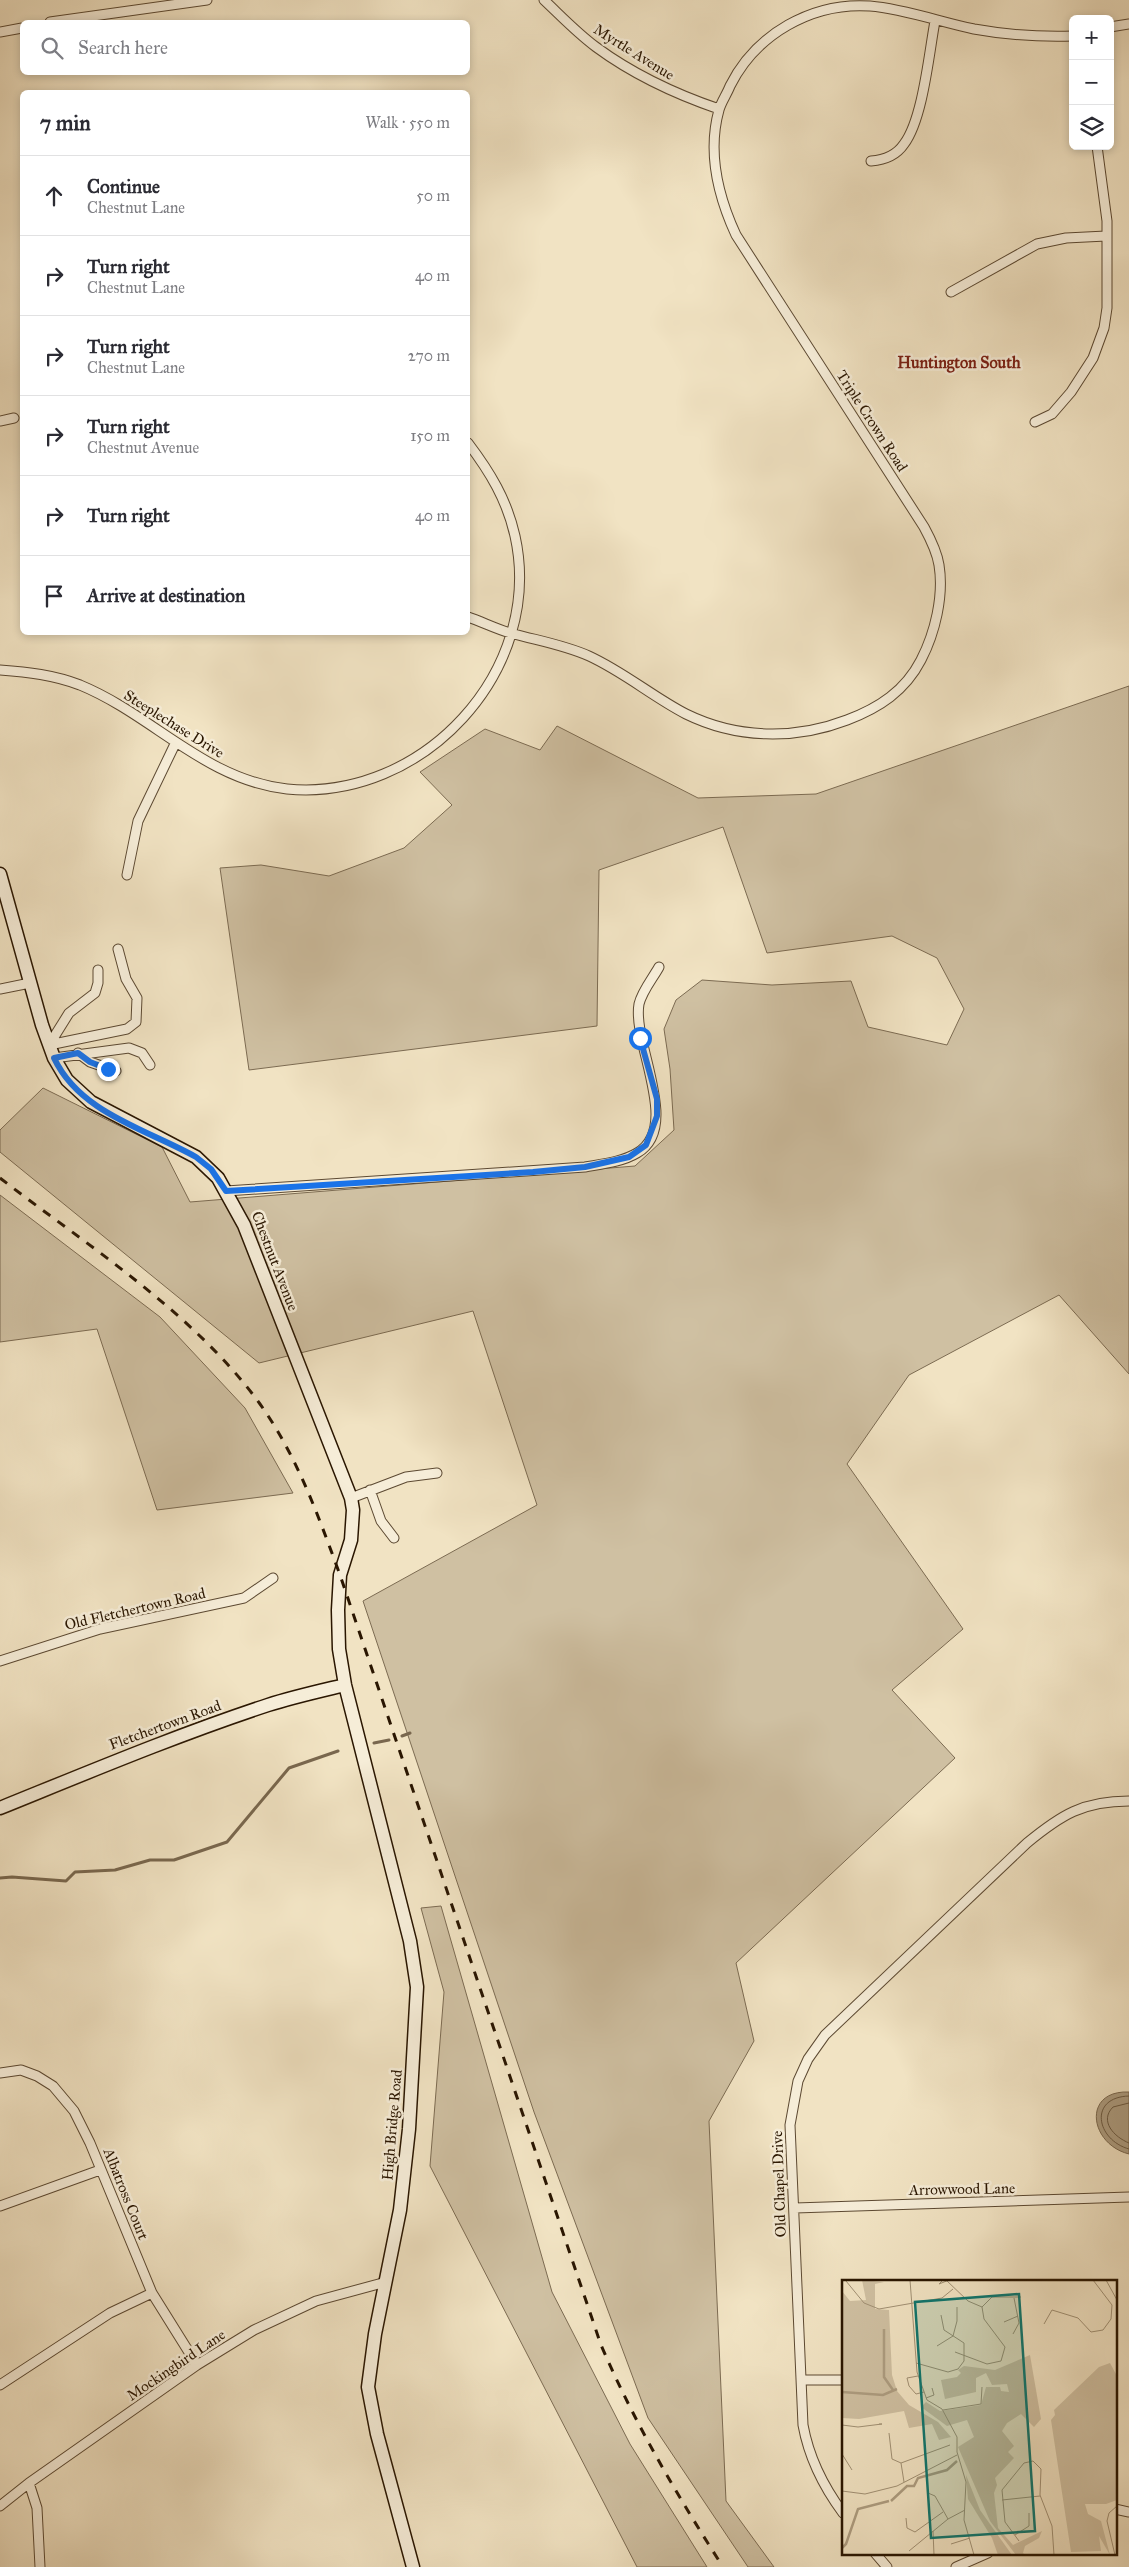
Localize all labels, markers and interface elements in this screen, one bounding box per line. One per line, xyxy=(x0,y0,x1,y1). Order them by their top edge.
map controls xyxy=(1069,15,1114,150)
button: + xyxy=(1069,15,1114,60)
search box xyxy=(20,20,470,75)
street label: Myrtle Avenue xyxy=(590,20,678,84)
icon: search xyxy=(38,34,66,62)
text: Search here xyxy=(78,36,168,59)
button: − xyxy=(1069,60,1114,105)
button: layers xyxy=(1069,105,1114,150)
text: 7 min xyxy=(40,110,91,136)
text: Walk · 550 m xyxy=(366,113,450,132)
text: Continue xyxy=(87,175,160,198)
icon: ahead xyxy=(40,182,68,210)
text: 50 m xyxy=(416,186,450,205)
text: Chestnut Lane xyxy=(87,198,185,217)
text: Turn right xyxy=(87,255,170,278)
icon: right xyxy=(40,262,68,290)
text: 40 m xyxy=(415,266,450,285)
text: Chestnut Lane xyxy=(87,278,185,297)
text: Turn right xyxy=(87,335,170,358)
icon: right xyxy=(40,342,68,370)
text: 270 m xyxy=(408,346,450,365)
district label: Huntington South xyxy=(897,353,1021,373)
text: Chestnut Lane xyxy=(87,358,185,377)
street label: Triple Crown Road xyxy=(833,367,912,475)
text: Turn right xyxy=(87,415,170,438)
icon: right xyxy=(40,422,68,450)
text: 150 m xyxy=(410,426,450,445)
text: Chestnut Avenue xyxy=(87,438,199,457)
icon: right xyxy=(40,502,68,530)
text: Turn right xyxy=(87,504,170,527)
text: 40 m xyxy=(415,506,450,525)
icon: arrive xyxy=(40,582,68,610)
text: Arrive at destination xyxy=(87,584,245,607)
street label: Steeplechase Drive xyxy=(121,686,227,762)
route start xyxy=(629,1027,652,1050)
route end xyxy=(97,1058,120,1081)
street label: Chestnut Avenue xyxy=(248,1209,302,1313)
street label: Old Fletchertown Road xyxy=(63,1584,208,1634)
street label: Fletchertown Road xyxy=(107,1696,224,1754)
street label: High Bridge Road xyxy=(378,2068,406,2181)
street label: Old Chapel Drive xyxy=(768,2130,790,2238)
street label: Albatross Court xyxy=(99,2145,153,2243)
street label: Arrowwood Lane xyxy=(908,2179,1015,2199)
inset map xyxy=(842,2280,1116,2554)
street label: Mockingbird Lane xyxy=(123,2325,229,2405)

